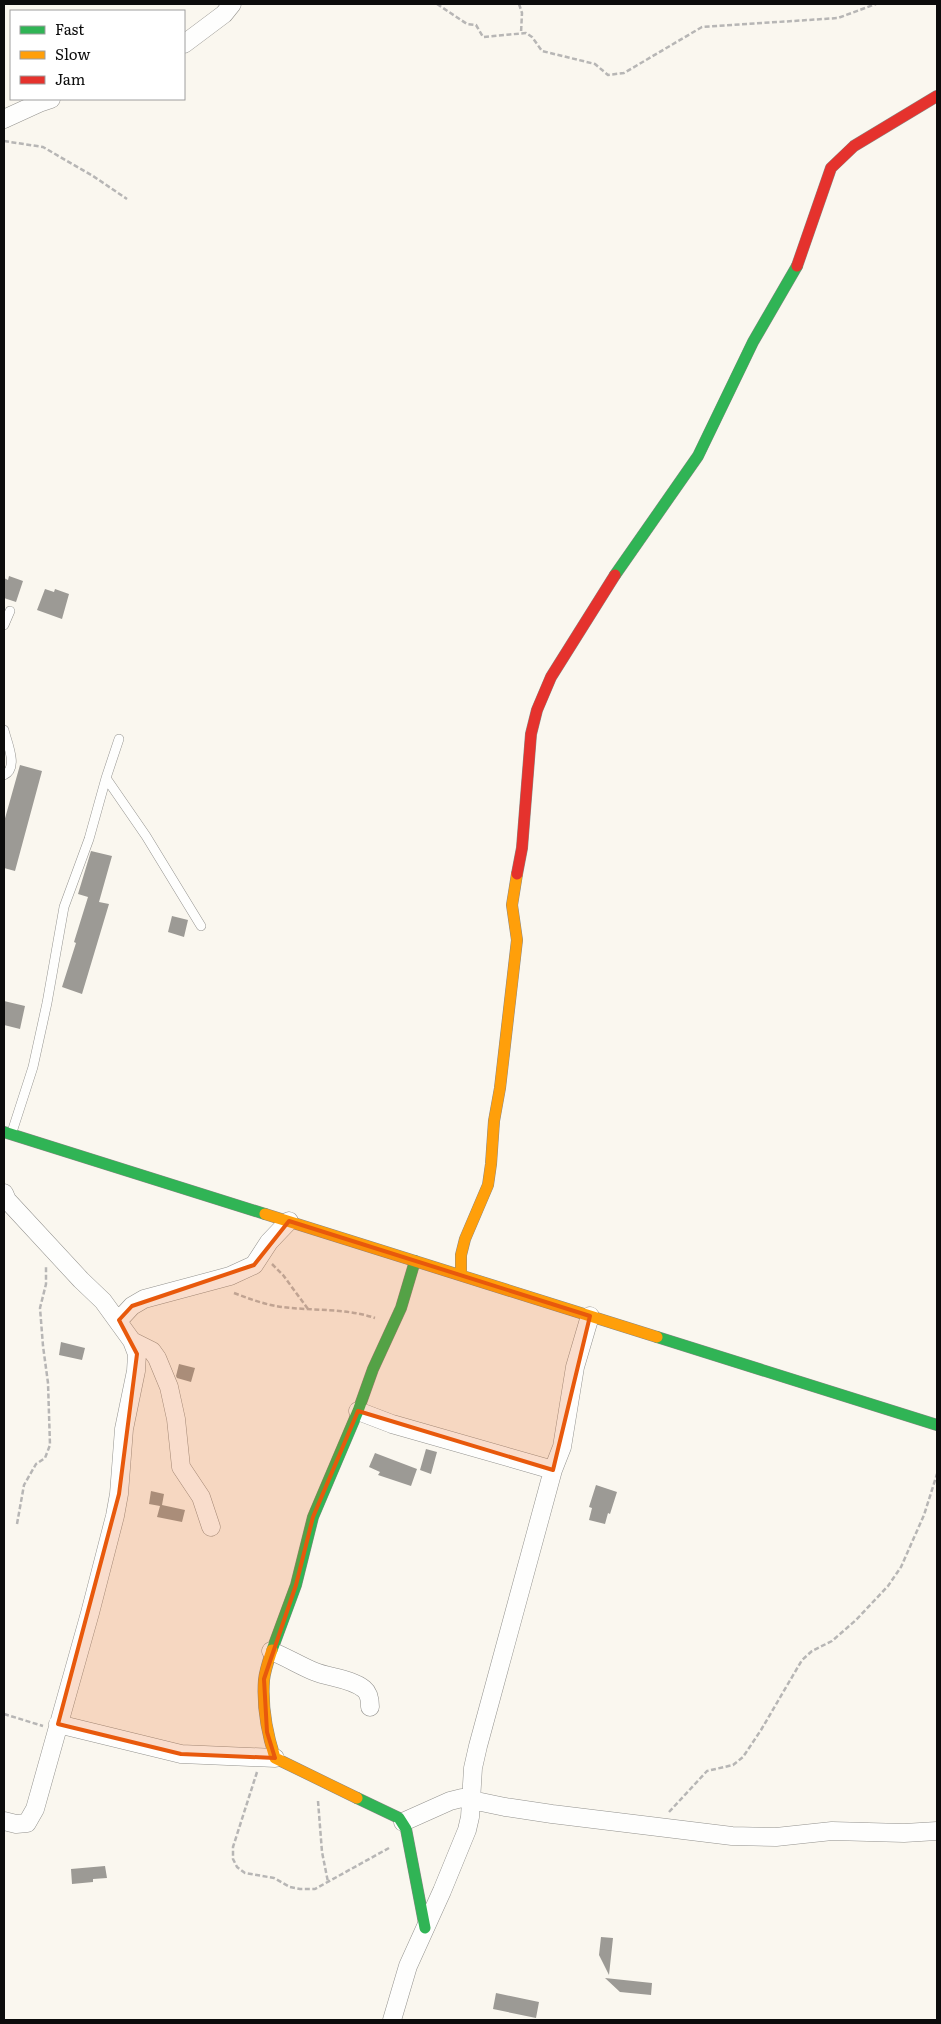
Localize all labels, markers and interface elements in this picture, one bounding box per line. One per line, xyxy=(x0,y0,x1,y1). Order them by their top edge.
legend xyxy=(10,10,185,100)
text: Fast xyxy=(55,17,84,40)
text: Slow xyxy=(55,42,90,65)
text: Jam xyxy=(55,67,86,90)

